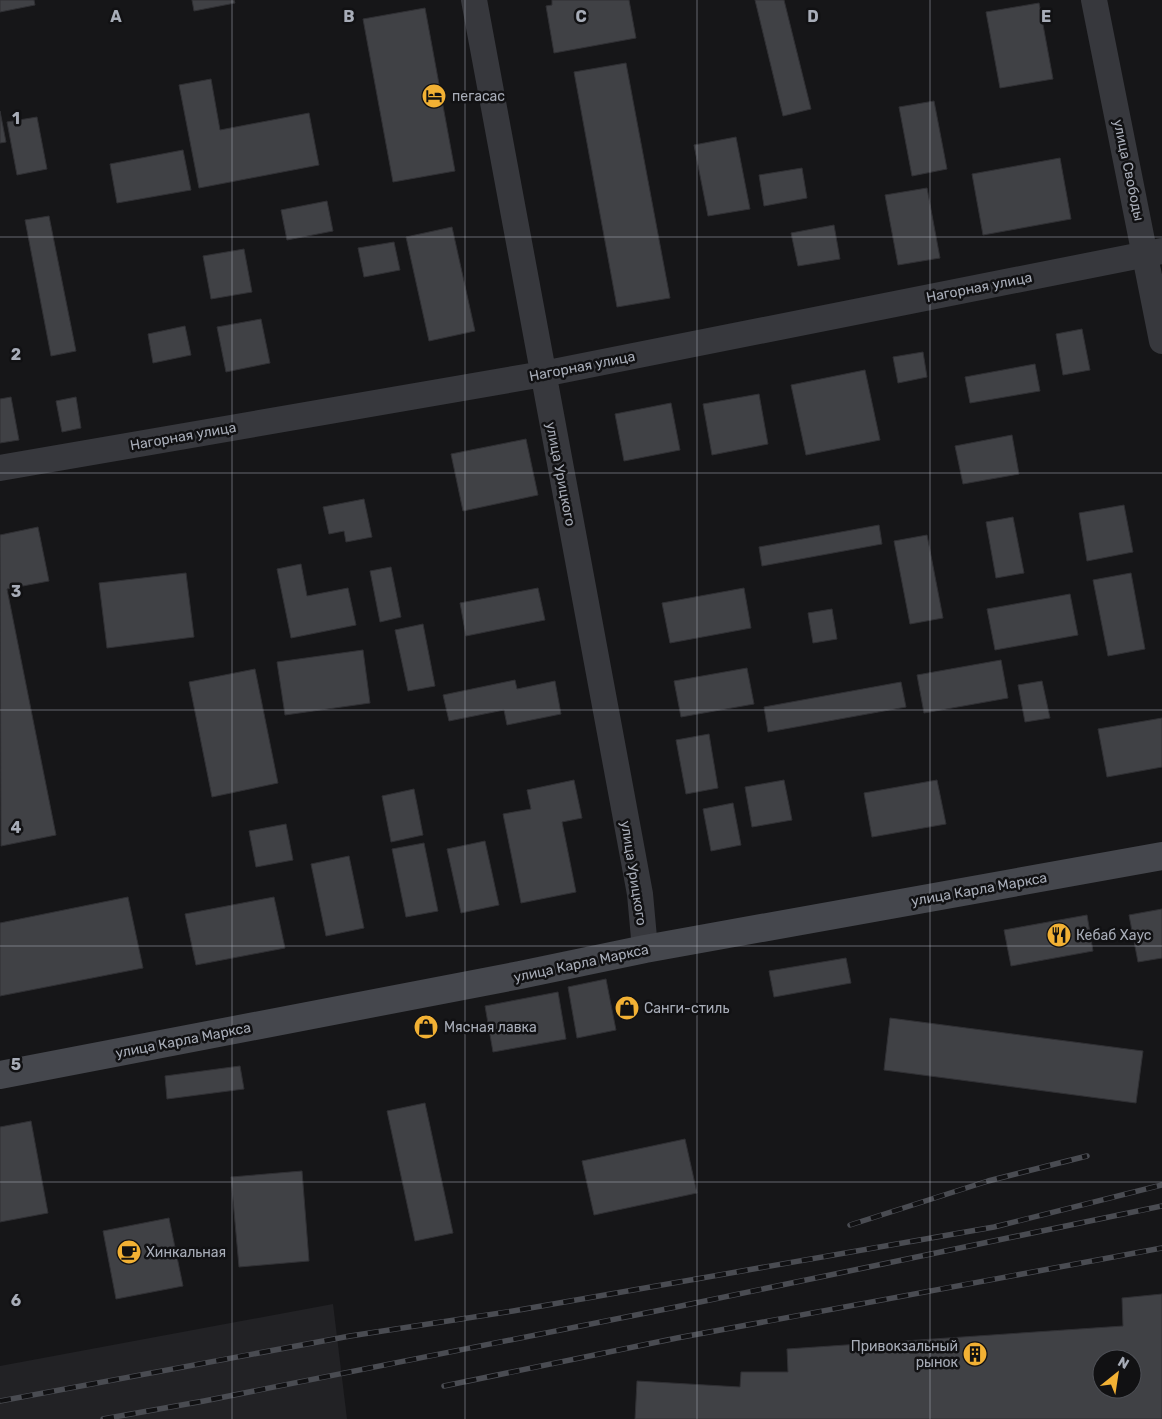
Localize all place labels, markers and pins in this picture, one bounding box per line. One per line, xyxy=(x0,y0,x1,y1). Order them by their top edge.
hotel icon: пегасас xyxy=(421,83,447,109)
place label: пегасас xyxy=(452,88,505,105)
restaurant icon: Кебаб Хаус xyxy=(1046,922,1072,948)
place label: Кебаб Хаус xyxy=(1076,927,1152,944)
shop icon: Санги-стиль xyxy=(614,995,640,1021)
place label: Санги-стиль xyxy=(644,1000,729,1017)
shop icon: Мясная лавка xyxy=(413,1014,439,1040)
place label: Мясная лавка xyxy=(444,1019,537,1036)
cafe icon: Хинкальная xyxy=(116,1239,142,1265)
place label: Хинкальная xyxy=(146,1244,226,1261)
place label: Привокзальный рынок xyxy=(851,1338,958,1371)
building icon: Привокзальный рынок xyxy=(962,1341,988,1367)

